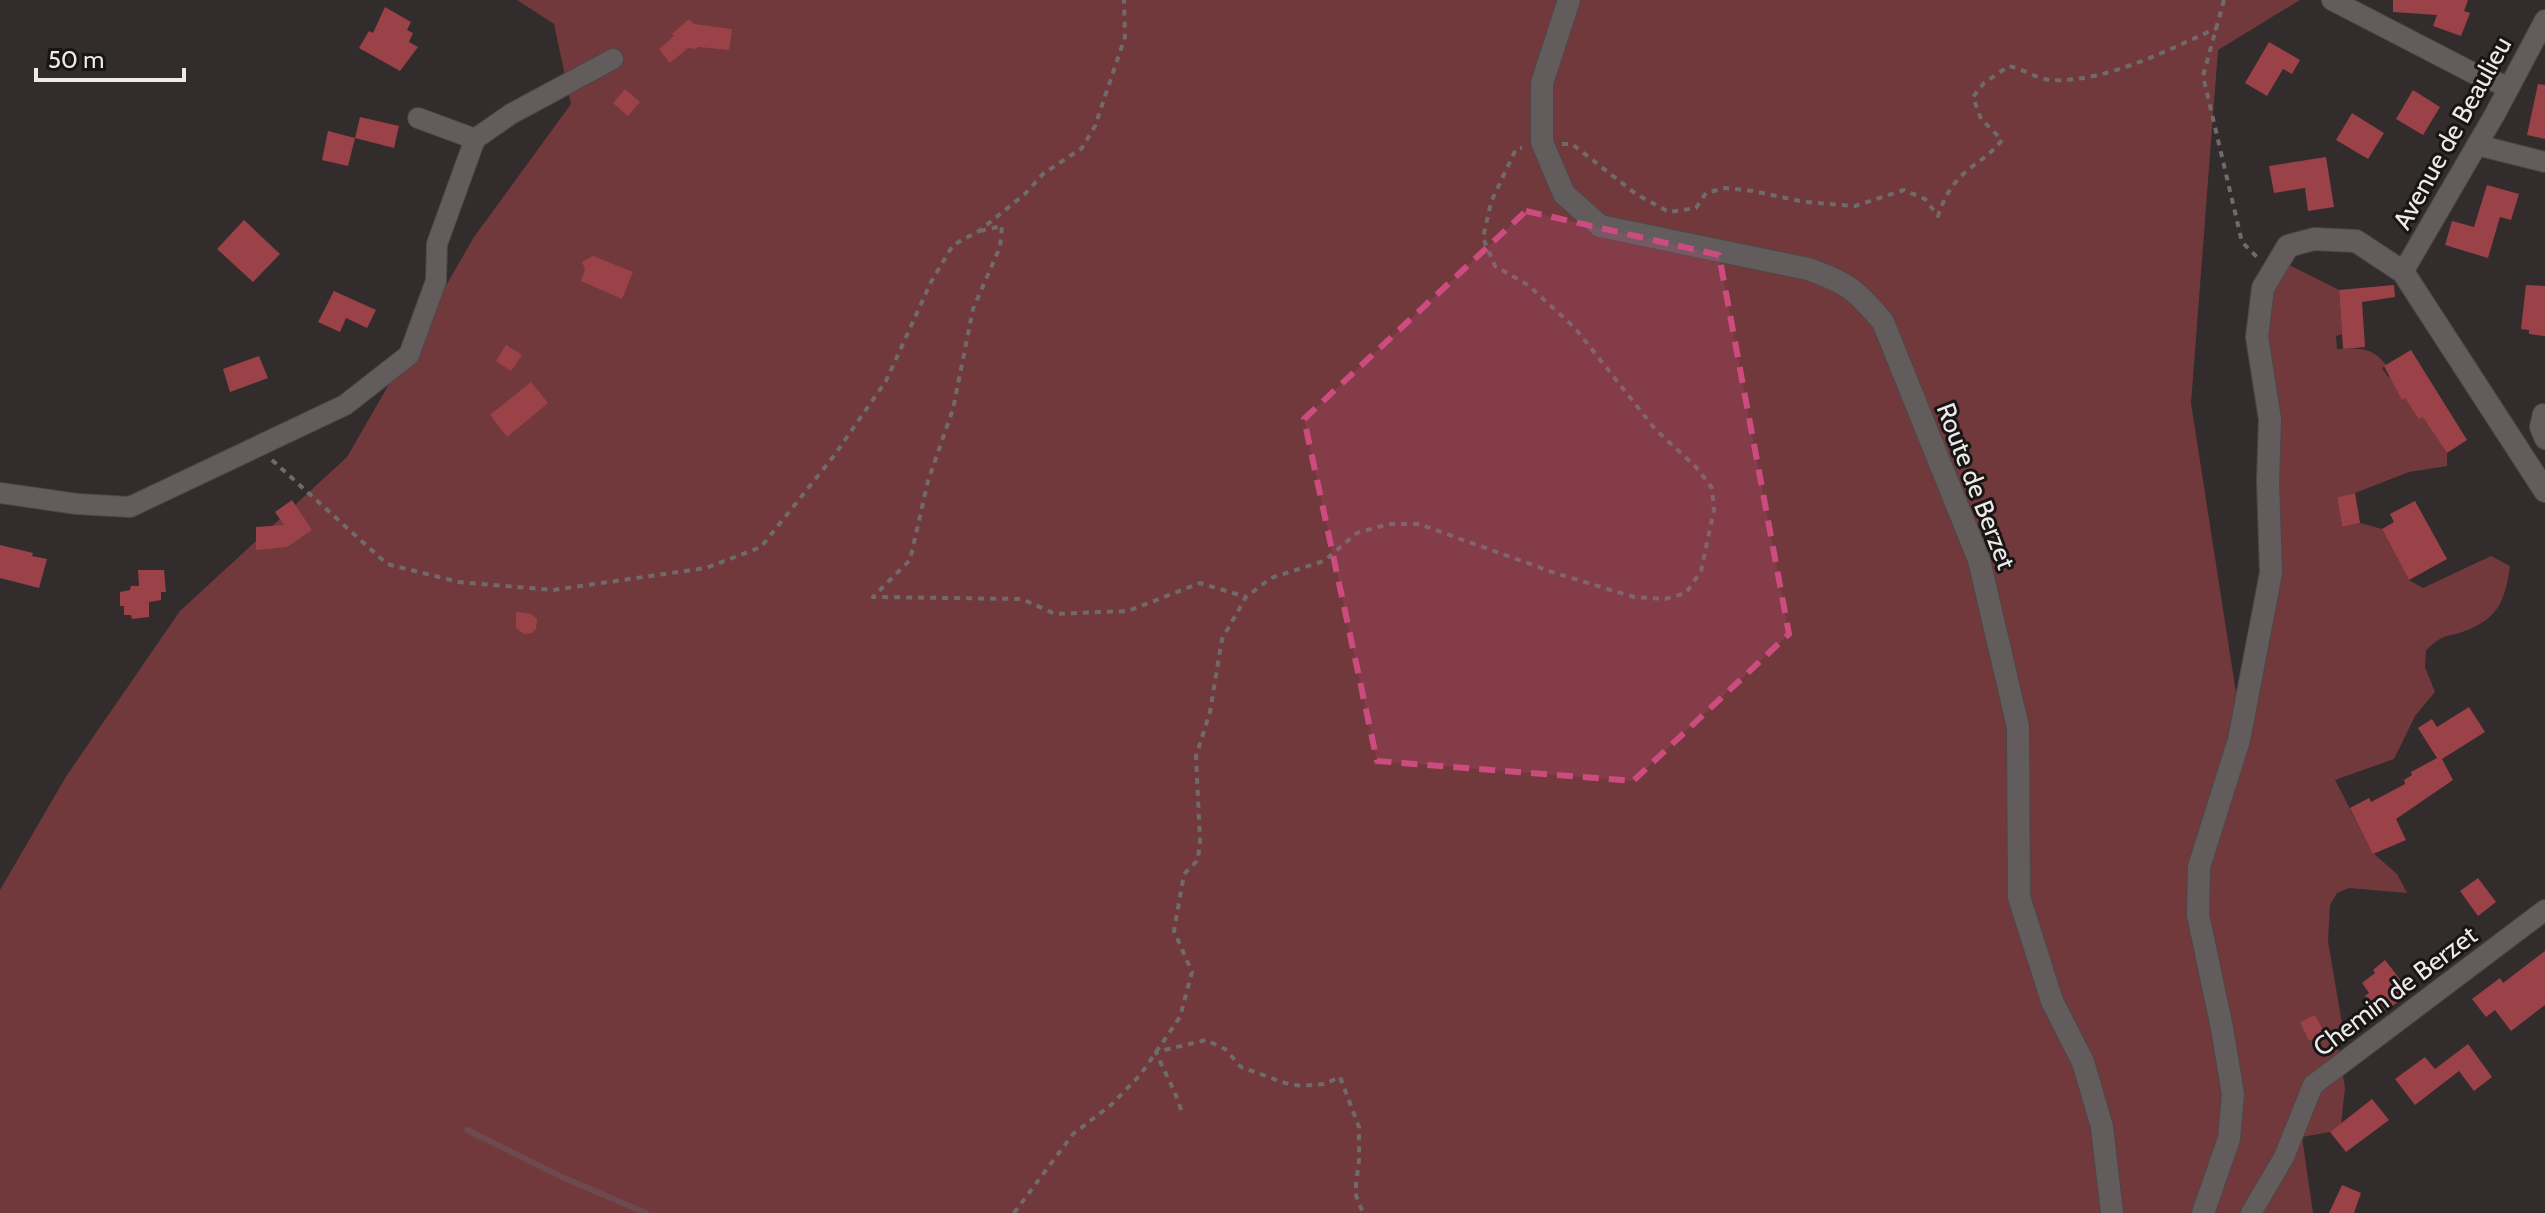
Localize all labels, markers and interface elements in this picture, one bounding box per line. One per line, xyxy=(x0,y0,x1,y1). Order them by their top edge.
street label: Avenue de Beaulieu xyxy=(2386,31,2518,235)
scale bar xyxy=(36,32,184,82)
text: 50 m xyxy=(48,45,104,74)
street label: Route de Berzet xyxy=(1930,398,2022,574)
street label: Chemin de Berzet xyxy=(2307,919,2483,1063)

